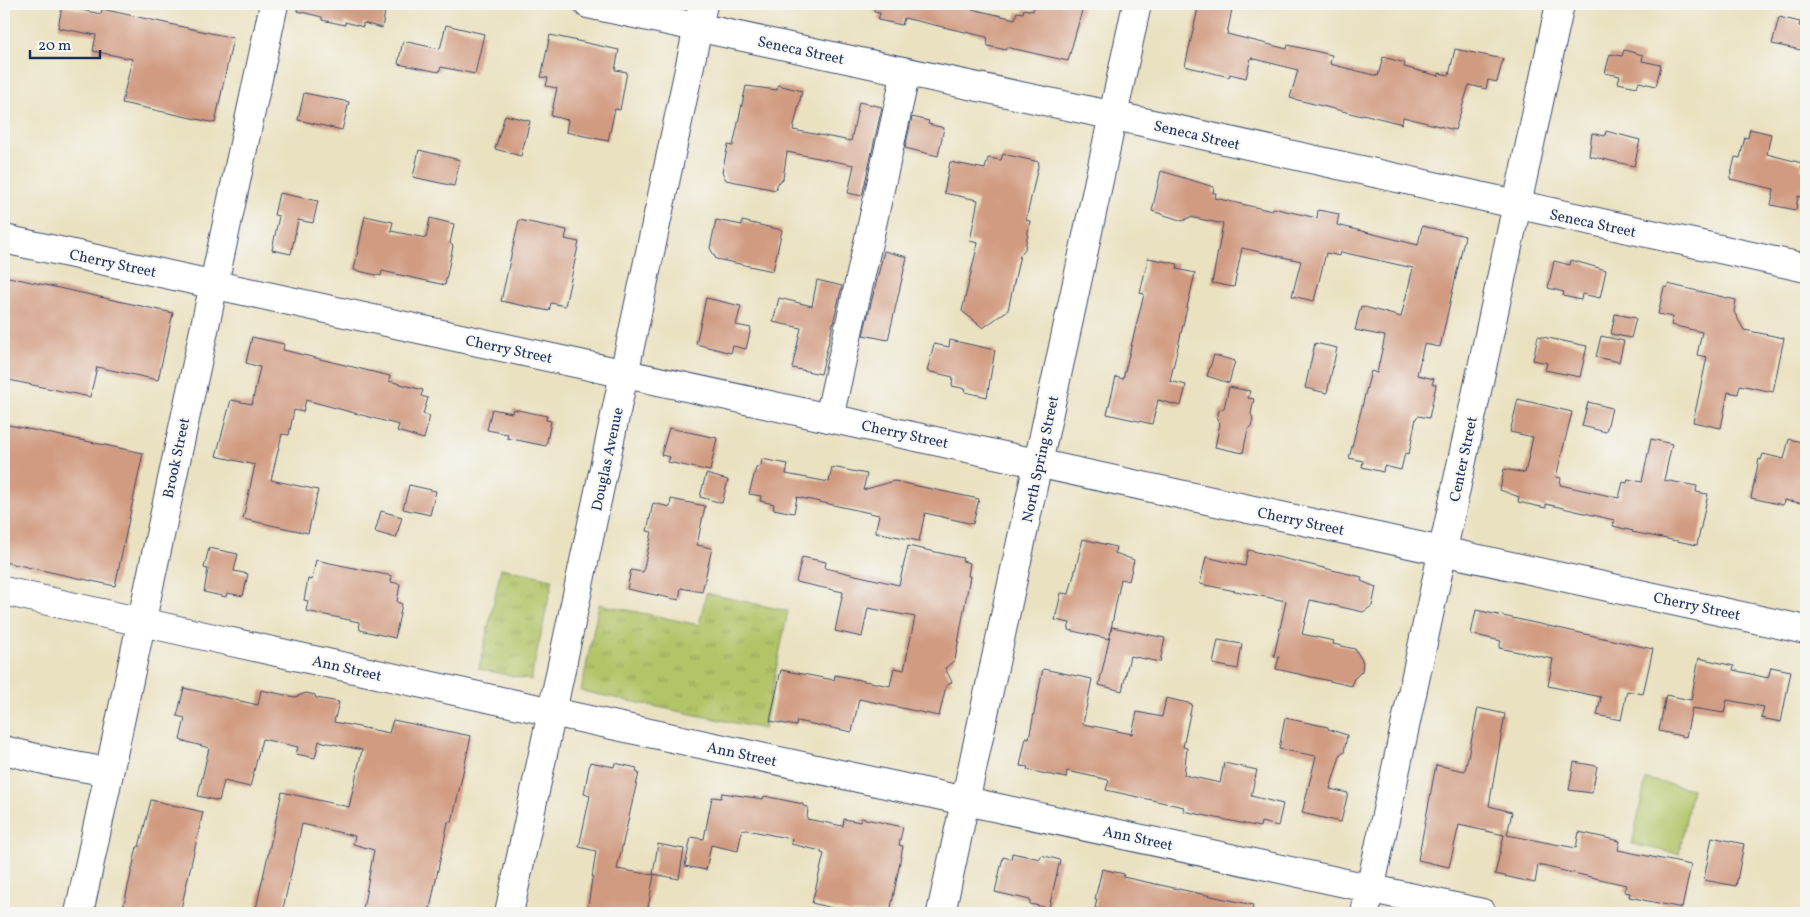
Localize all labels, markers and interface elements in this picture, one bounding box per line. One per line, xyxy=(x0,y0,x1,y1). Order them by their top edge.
scale bar xyxy=(30,28,100,60)
street label: Seneca Street xyxy=(755,32,846,71)
text: 20 m xyxy=(38,36,71,57)
street label: Seneca Street xyxy=(1151,116,1242,157)
street label: Seneca Street xyxy=(1547,205,1638,244)
street label: Cherry Street xyxy=(67,245,158,284)
street label: Cherry Street xyxy=(463,331,554,370)
street label: North Spring Street xyxy=(1018,394,1065,525)
street label: Douglas Avenue xyxy=(587,406,630,513)
street label: Center Street xyxy=(1445,415,1484,504)
street label: Brook Street xyxy=(159,416,196,501)
street label: Cherry Street xyxy=(859,416,950,455)
street label: Cherry Street xyxy=(1255,503,1346,542)
street label: Cherry Street xyxy=(1651,588,1742,627)
street label: Ann Street xyxy=(310,651,384,688)
street label: Ann Street xyxy=(705,738,778,773)
street label: Ann Street xyxy=(1101,822,1174,857)

